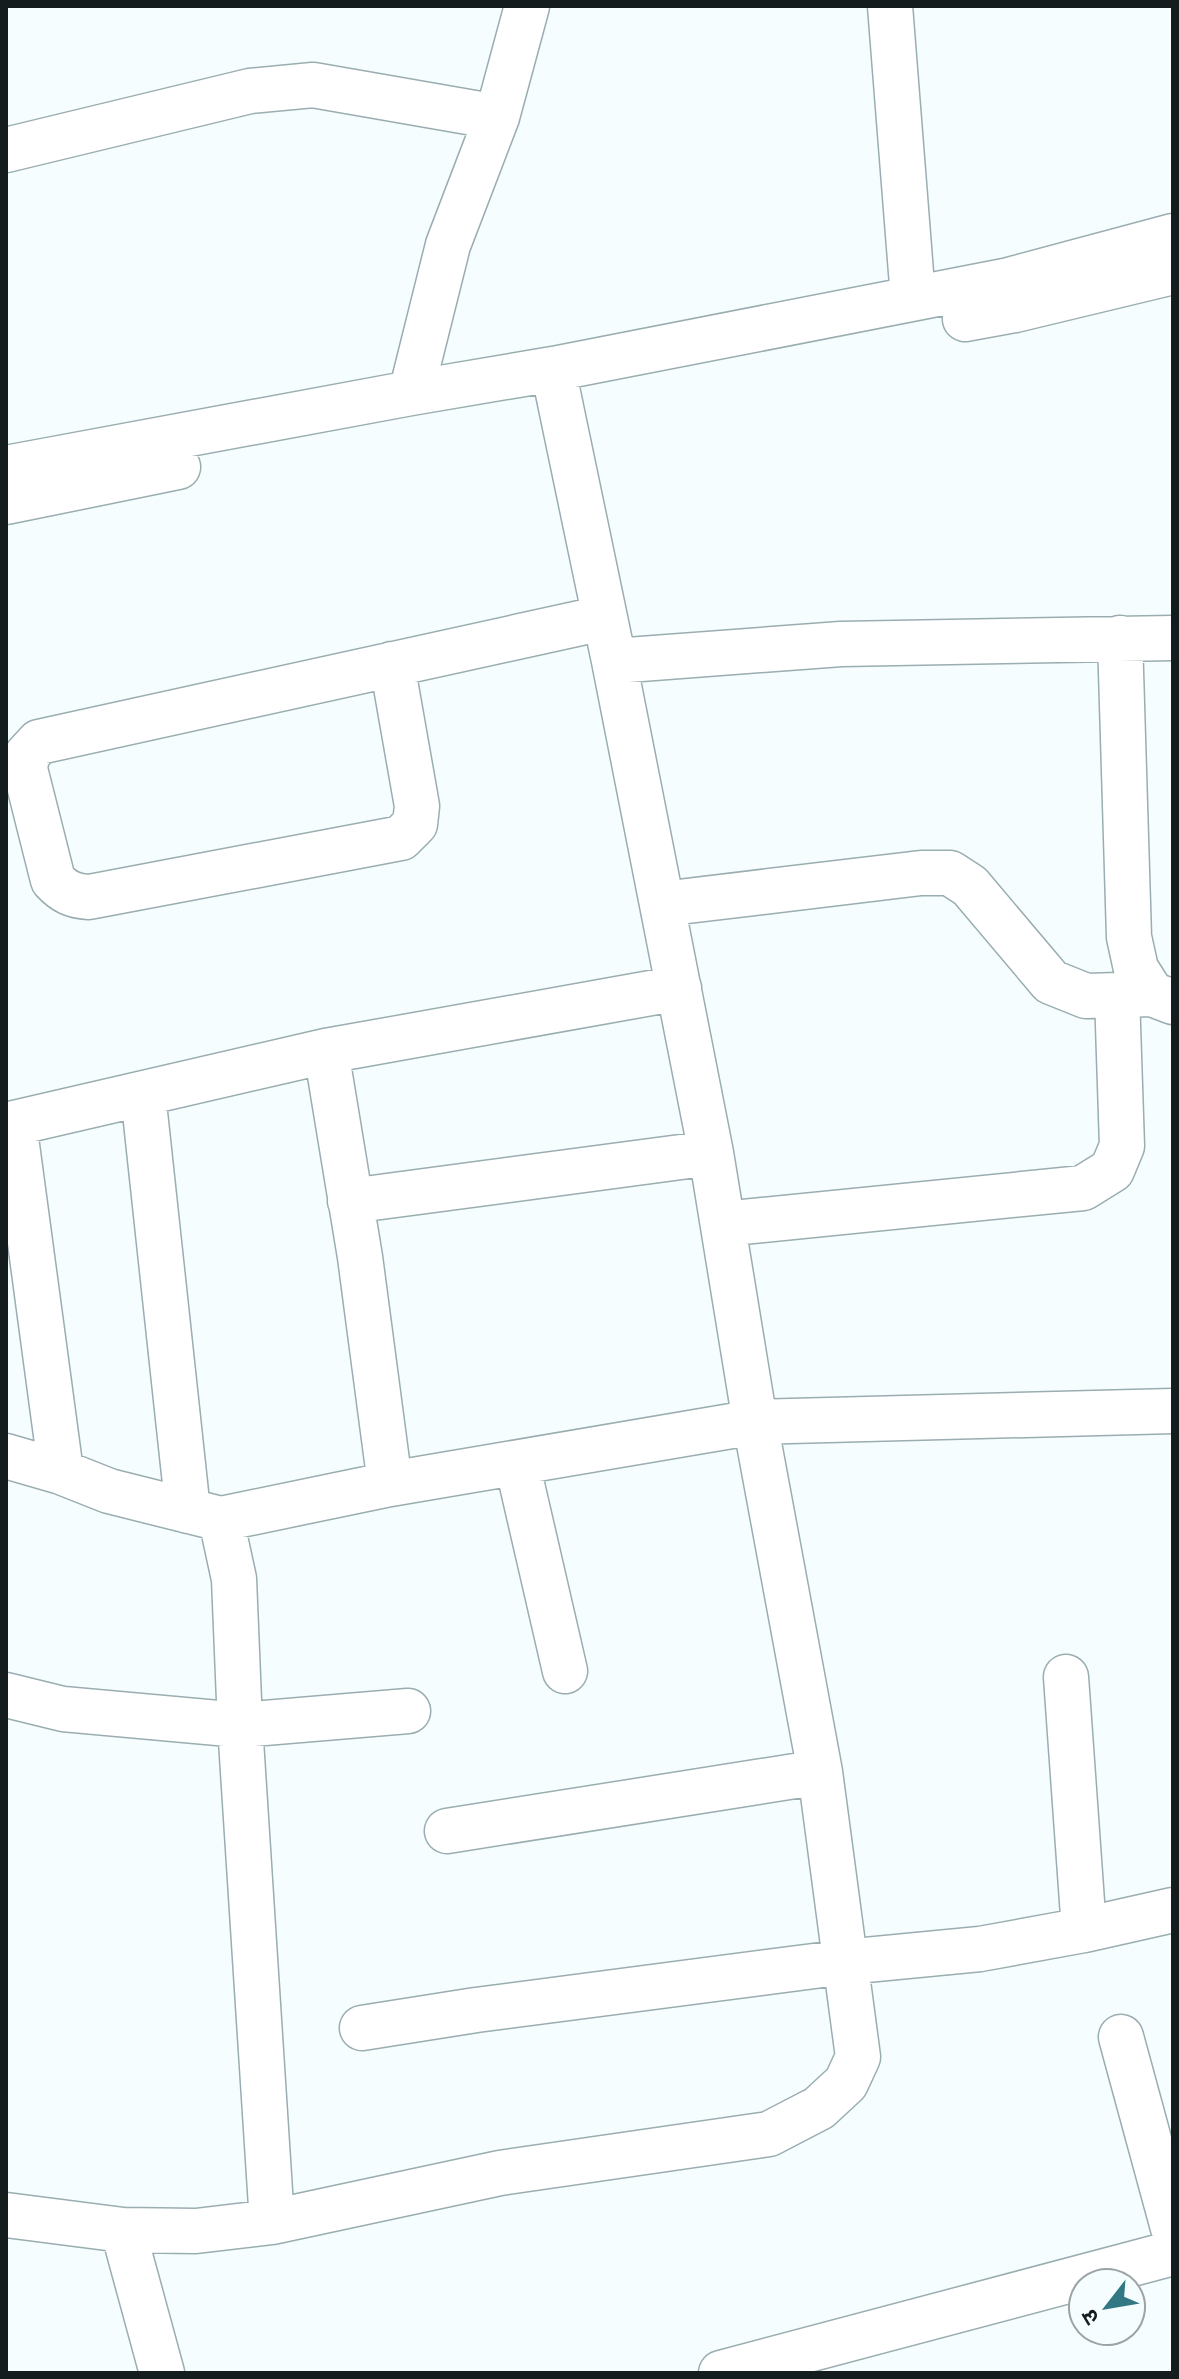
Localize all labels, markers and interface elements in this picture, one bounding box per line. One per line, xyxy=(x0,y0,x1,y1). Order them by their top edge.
north arrow xyxy=(1067,2267,1147,2347)
text: उ xyxy=(1076,2303,1106,2329)

